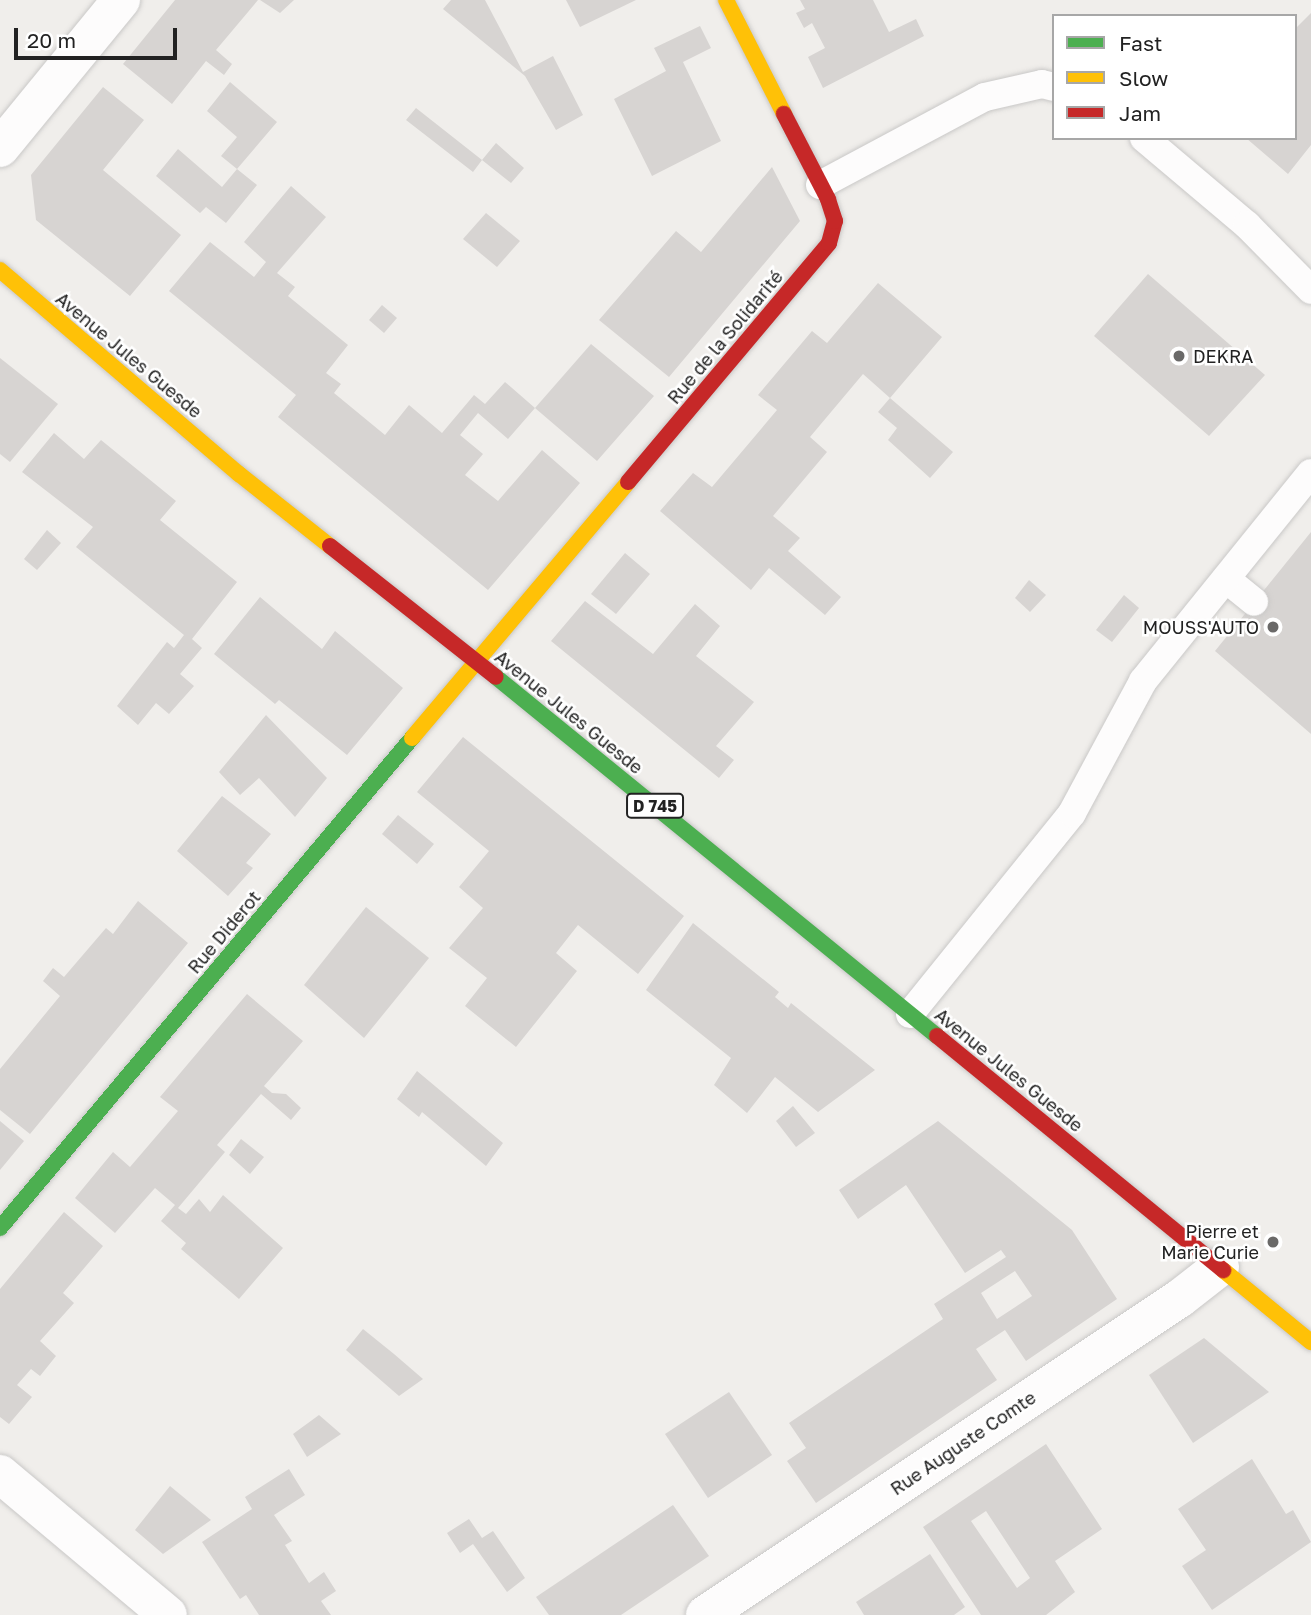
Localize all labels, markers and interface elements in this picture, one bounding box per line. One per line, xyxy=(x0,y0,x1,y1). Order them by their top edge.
scale bar xyxy=(18,14,180,58)
legend xyxy=(1052,14,1297,140)
text: 20 m xyxy=(27,27,76,53)
text: Fast xyxy=(1119,30,1162,56)
text: Slow xyxy=(1119,65,1168,91)
text: Jam xyxy=(1119,100,1161,126)
street label: Rue de la Solidarité xyxy=(663,266,787,408)
street label: Avenue Jules Guesde xyxy=(52,288,206,422)
place label: DEKRA xyxy=(1193,345,1253,367)
marker: DEKRA xyxy=(1171,348,1187,364)
place label: MOUSS'AUTO xyxy=(1143,616,1259,638)
marker: MOUSS'AUTO xyxy=(1265,619,1281,635)
street label: Avenue Jules Guesde xyxy=(491,646,647,778)
road number: D 745 xyxy=(625,793,685,818)
street label: Rue Diderot xyxy=(183,886,265,978)
street label: Avenue Jules Guesde xyxy=(931,1004,1087,1136)
place label: Pierre et Marie Curie xyxy=(1161,1221,1259,1264)
marker: Pierre et Marie Curie xyxy=(1265,1234,1281,1250)
street label: Rue Auguste Comte xyxy=(886,1386,1040,1500)

